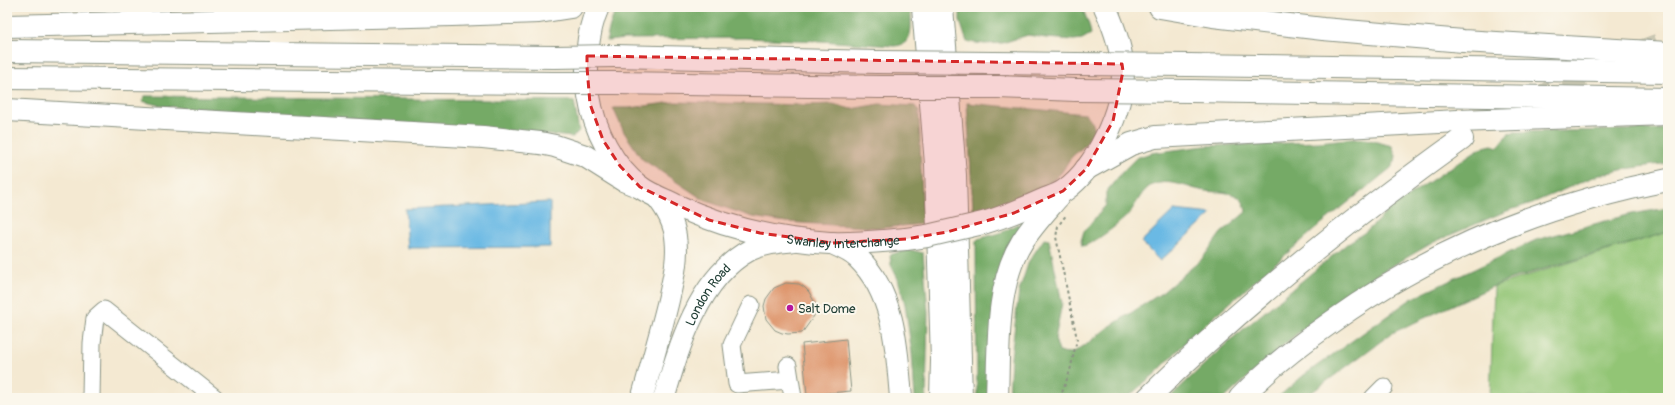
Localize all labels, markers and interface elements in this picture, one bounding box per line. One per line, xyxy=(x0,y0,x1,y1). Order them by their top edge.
street label: Swanley Interchange xyxy=(785,231,901,252)
street label: London Road xyxy=(682,261,734,329)
place label: Salt Dome xyxy=(798,301,856,317)
marker: Salt Dome xyxy=(785,303,795,313)

